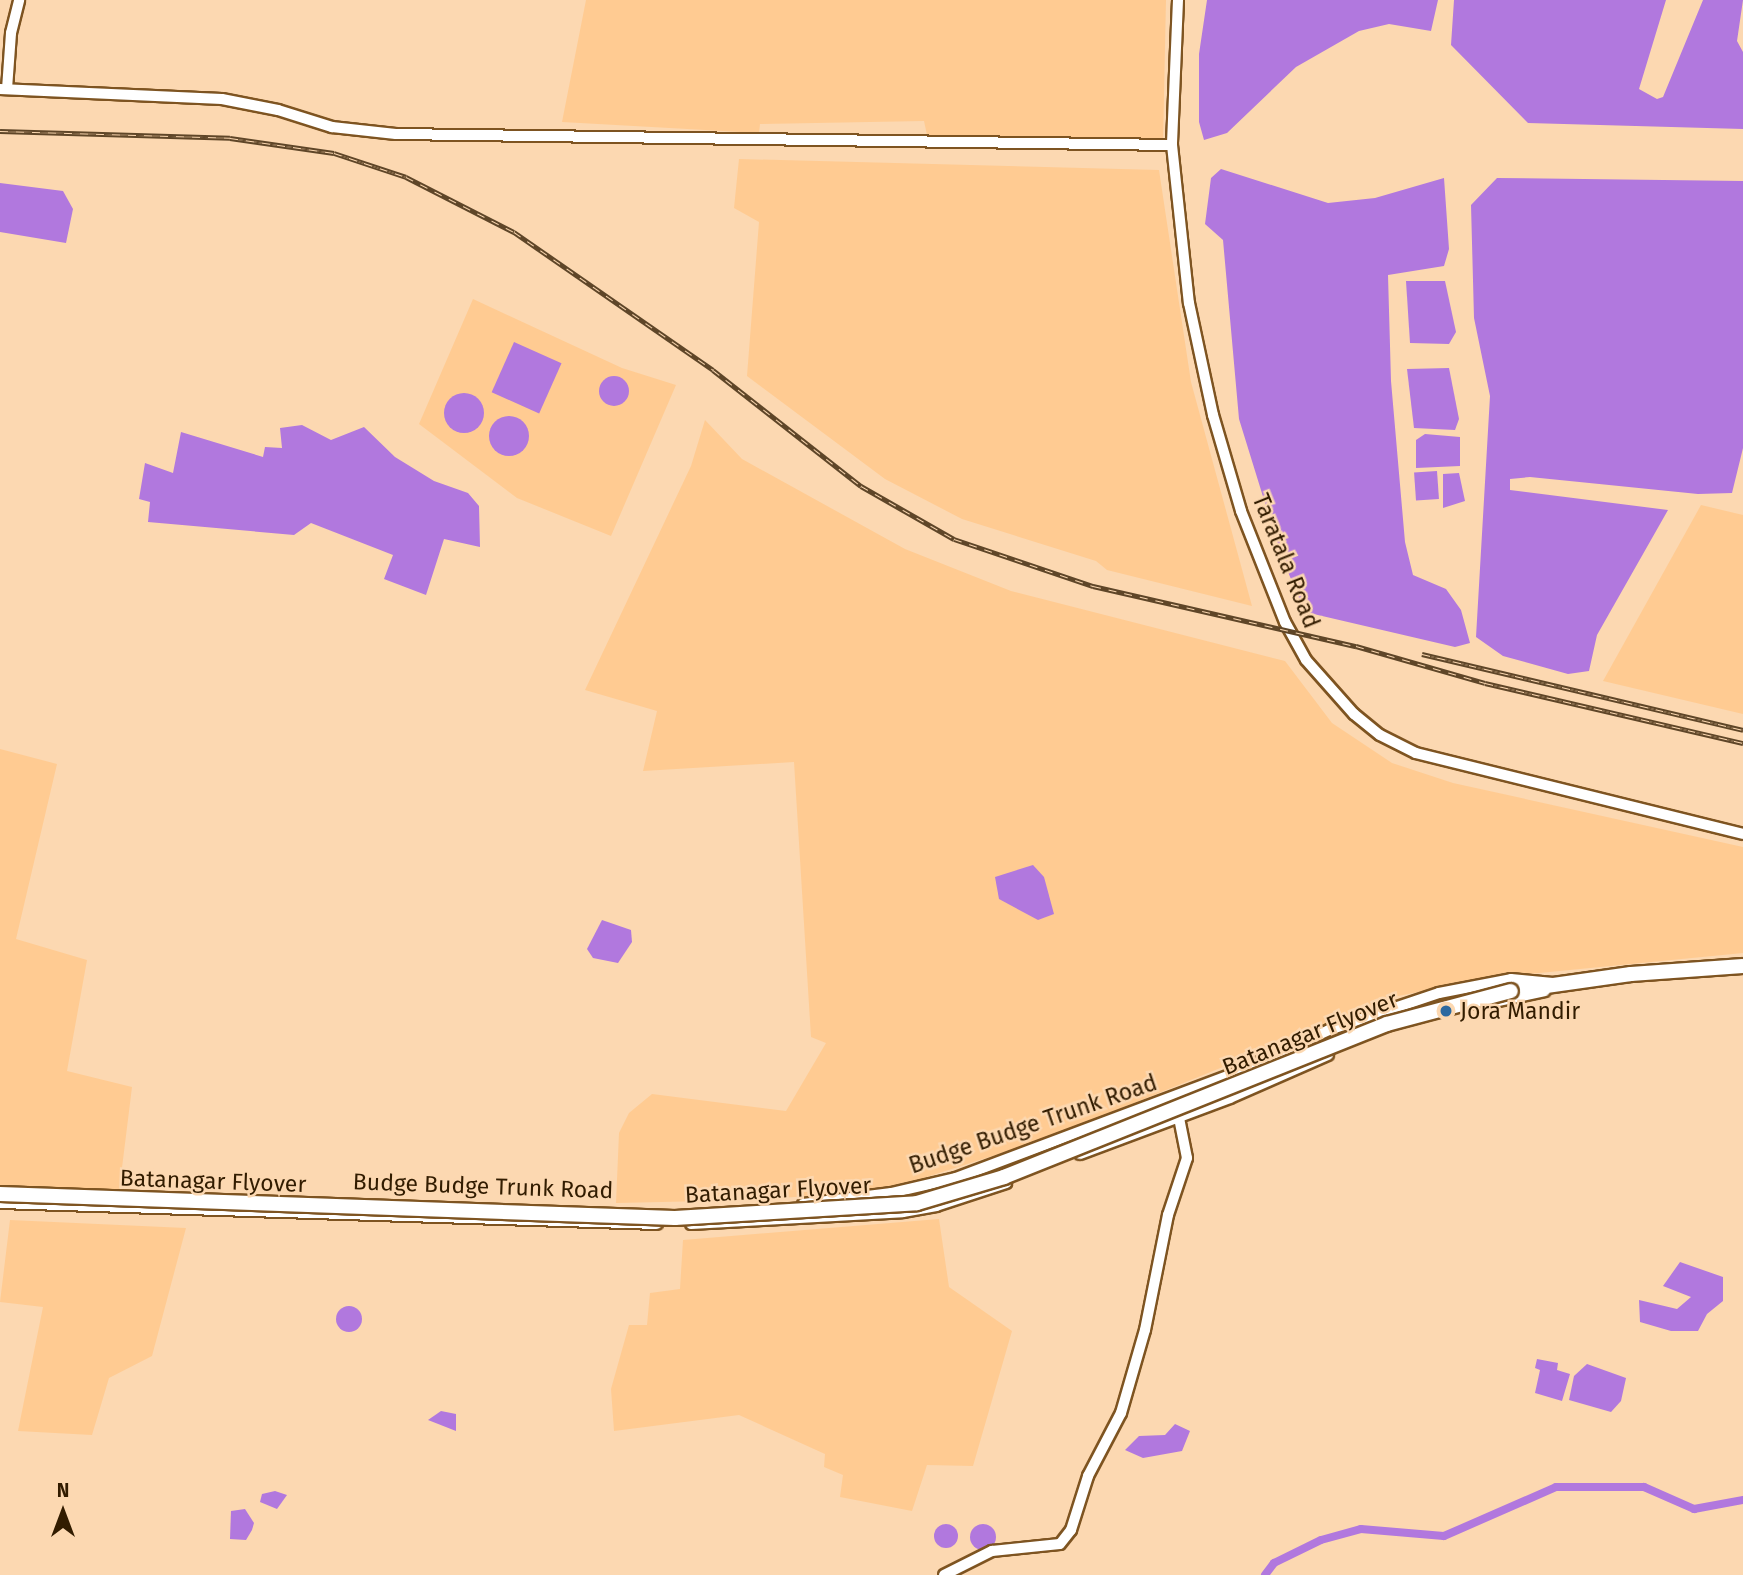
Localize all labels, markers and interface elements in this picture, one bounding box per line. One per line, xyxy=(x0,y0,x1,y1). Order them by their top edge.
street label: Taratala Road xyxy=(1247,490,1325,632)
street label: Batanagar Flyover xyxy=(1218,985,1402,1081)
place label: Jora Mandir xyxy=(1460,997,1580,1025)
marker: Jora Mandir xyxy=(1438,1003,1454,1019)
street label: Budge Budge Trunk Road xyxy=(905,1069,1161,1179)
street label: Batanagar Flyover xyxy=(119,1164,307,1198)
street label: Budge Budge Trunk Road xyxy=(352,1168,614,1204)
street label: Batanagar Flyover xyxy=(684,1171,872,1209)
north arrow xyxy=(28,1477,98,1547)
text: N xyxy=(57,1479,69,1502)

